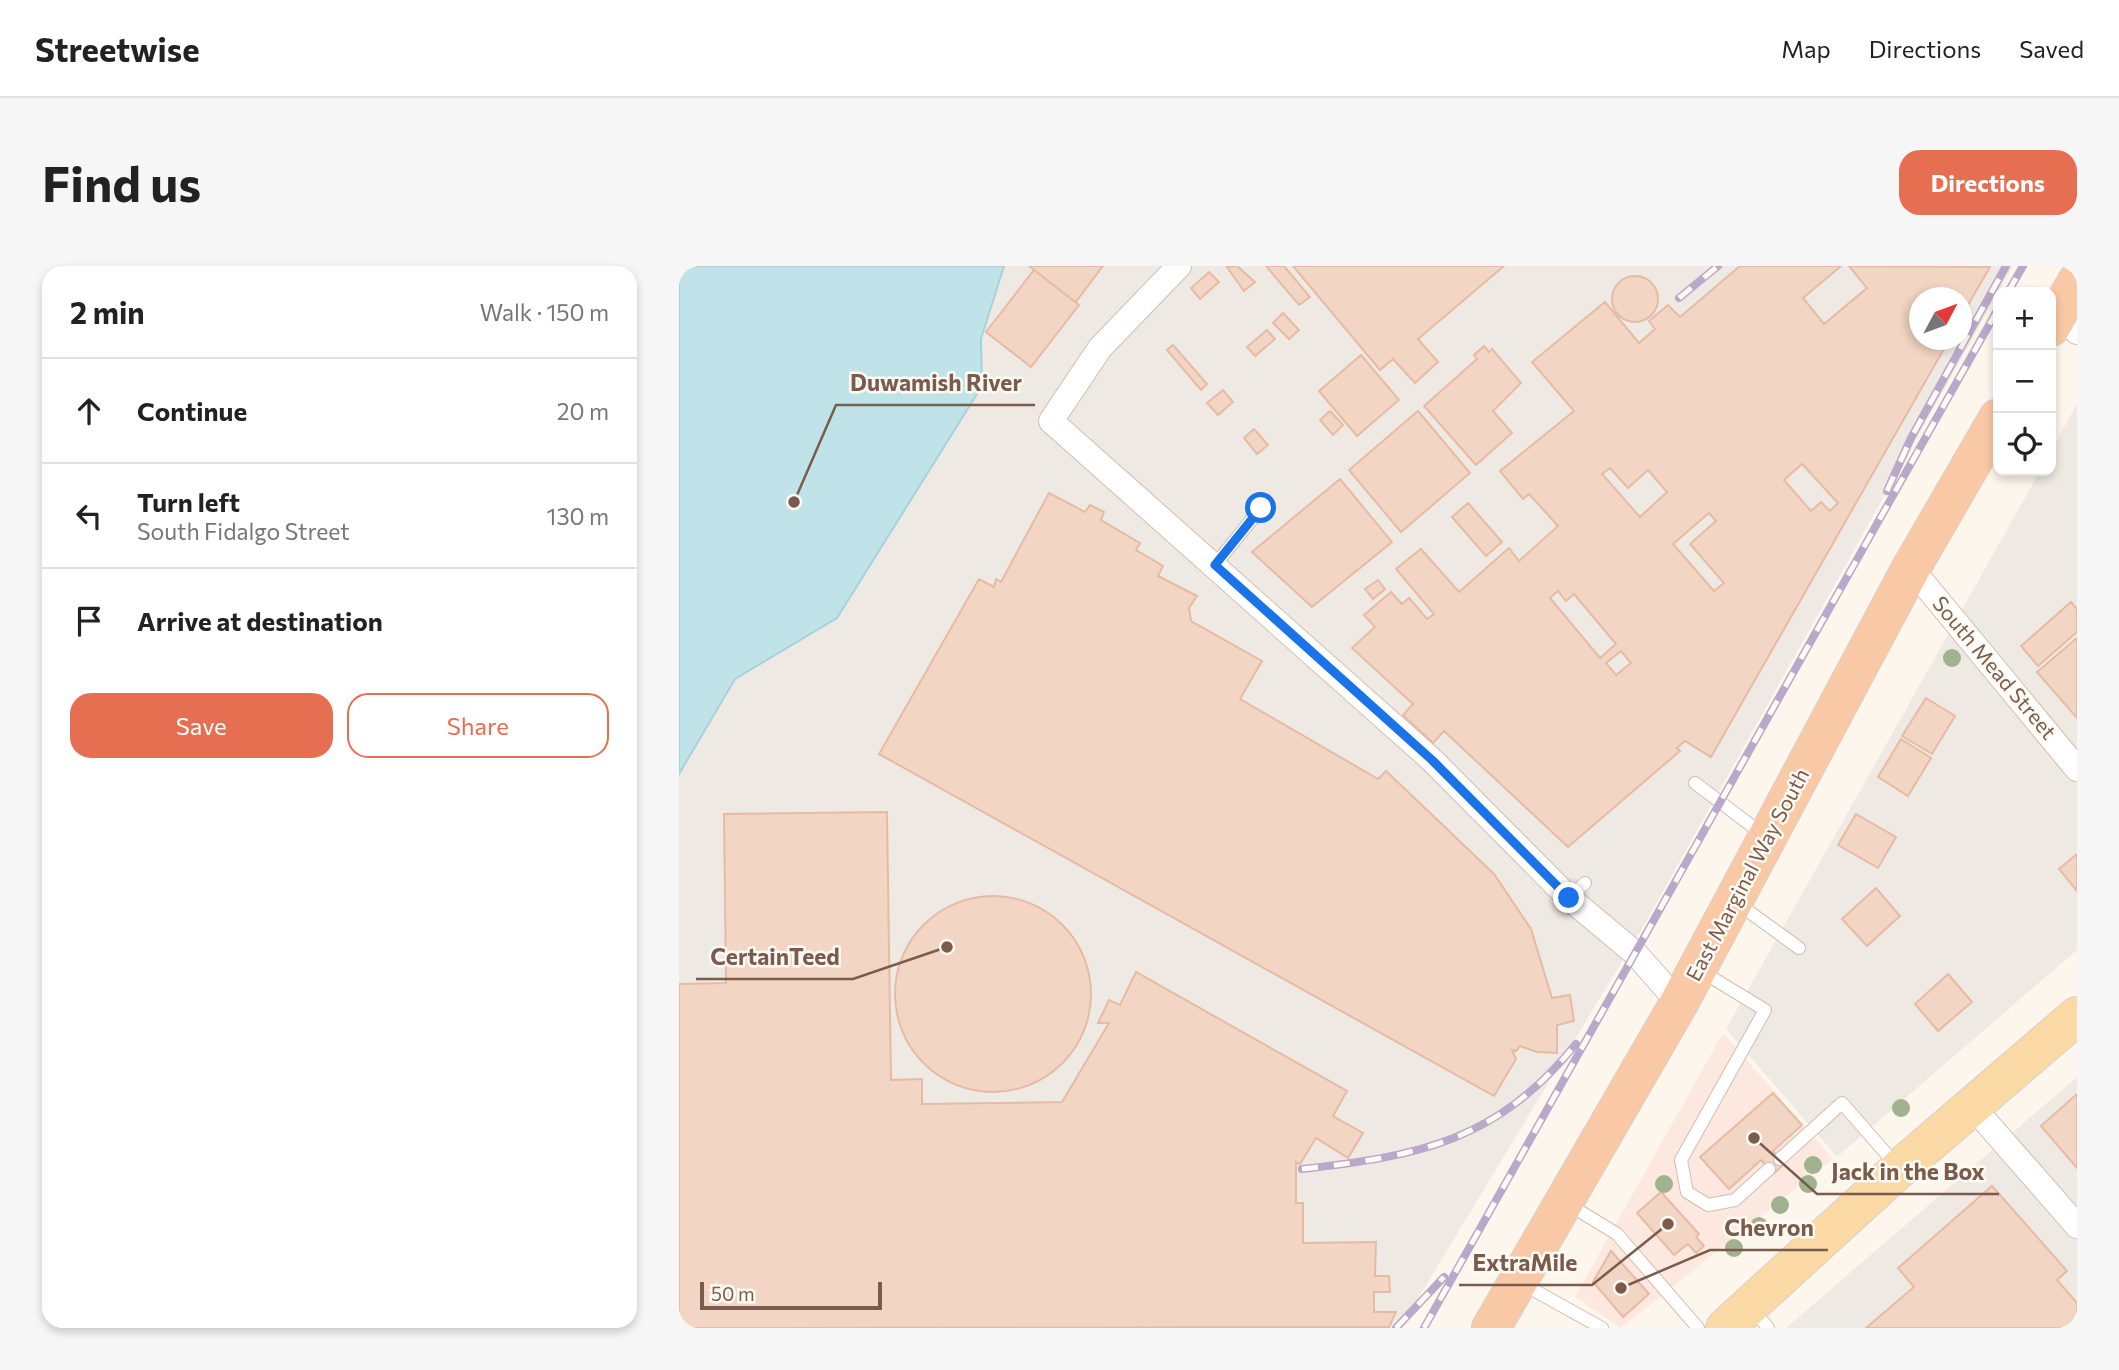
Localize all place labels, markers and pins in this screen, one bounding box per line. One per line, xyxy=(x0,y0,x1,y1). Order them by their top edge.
callout: Duwamish River xyxy=(836,361,1035,405)
callout: CertainTeed xyxy=(696,935,853,979)
callout: Jack in the Box xyxy=(1817,1150,1999,1194)
callout: Chevron xyxy=(1710,1206,1828,1250)
callout: ExtraMile xyxy=(1459,1241,1592,1285)

